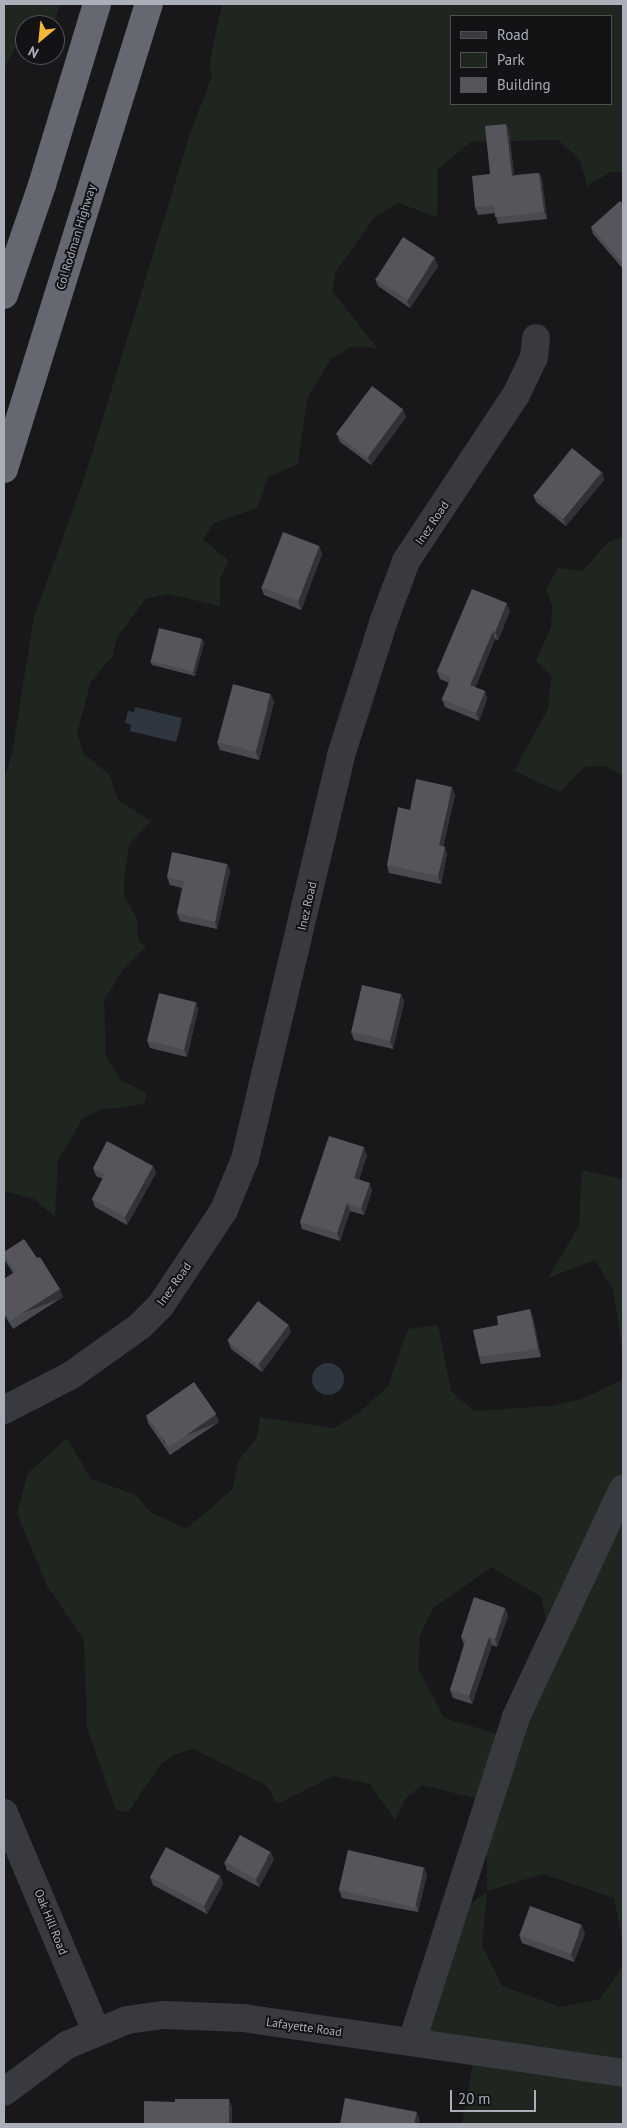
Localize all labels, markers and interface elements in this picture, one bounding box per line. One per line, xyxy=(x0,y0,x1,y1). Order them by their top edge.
north arrow xyxy=(15,15,65,65)
legend xyxy=(450,15,612,105)
text: Road xyxy=(497,25,529,44)
text: N xyxy=(25,42,42,62)
text: Park xyxy=(497,50,525,69)
text: Building xyxy=(497,75,551,94)
street label: Col Rodman Highway xyxy=(53,183,99,291)
street label: Inez Road xyxy=(412,498,452,548)
street label: Inez Road xyxy=(294,880,320,932)
street label: Inez Road xyxy=(154,1259,194,1309)
street label: Oak Hill Road xyxy=(31,1887,71,1957)
street label: Lafayette Road xyxy=(265,2015,343,2039)
scale bar xyxy=(452,2080,538,2112)
text: 20 m xyxy=(458,2089,491,2108)

